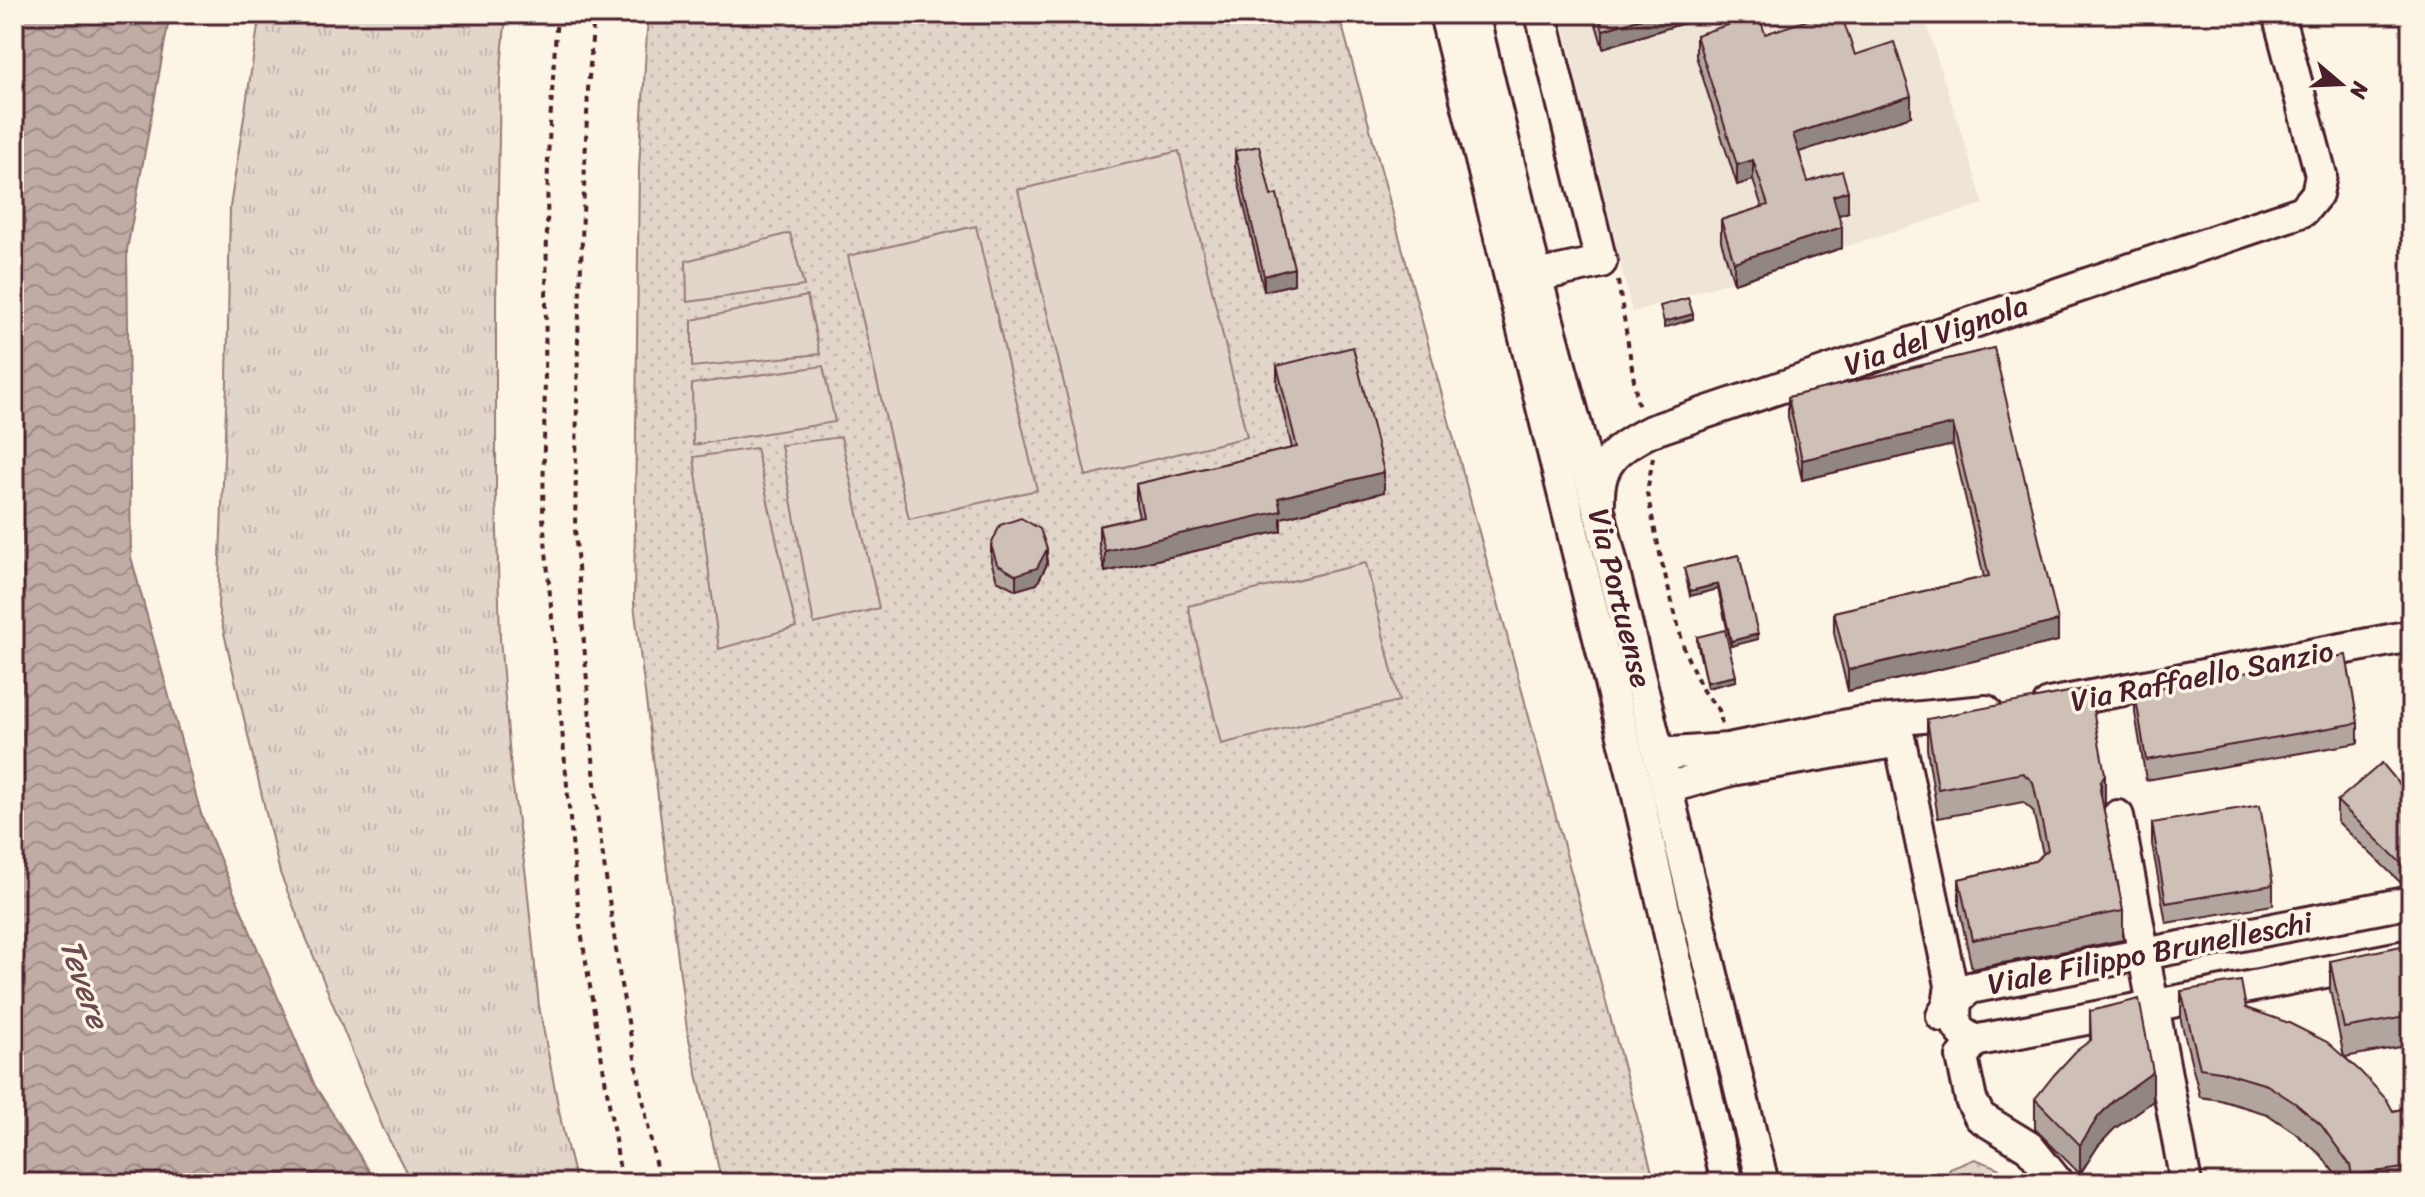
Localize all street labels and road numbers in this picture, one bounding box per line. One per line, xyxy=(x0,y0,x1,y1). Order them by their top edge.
street label: Via del Vignola xyxy=(1837,278,2035,392)
street label: Via Portuense xyxy=(1572,503,1668,693)
street label: Via Raffaello Sanzio xyxy=(2066,624,2338,728)
street label: Viale Filippo Brunelleschi xyxy=(1983,895,2319,1011)

